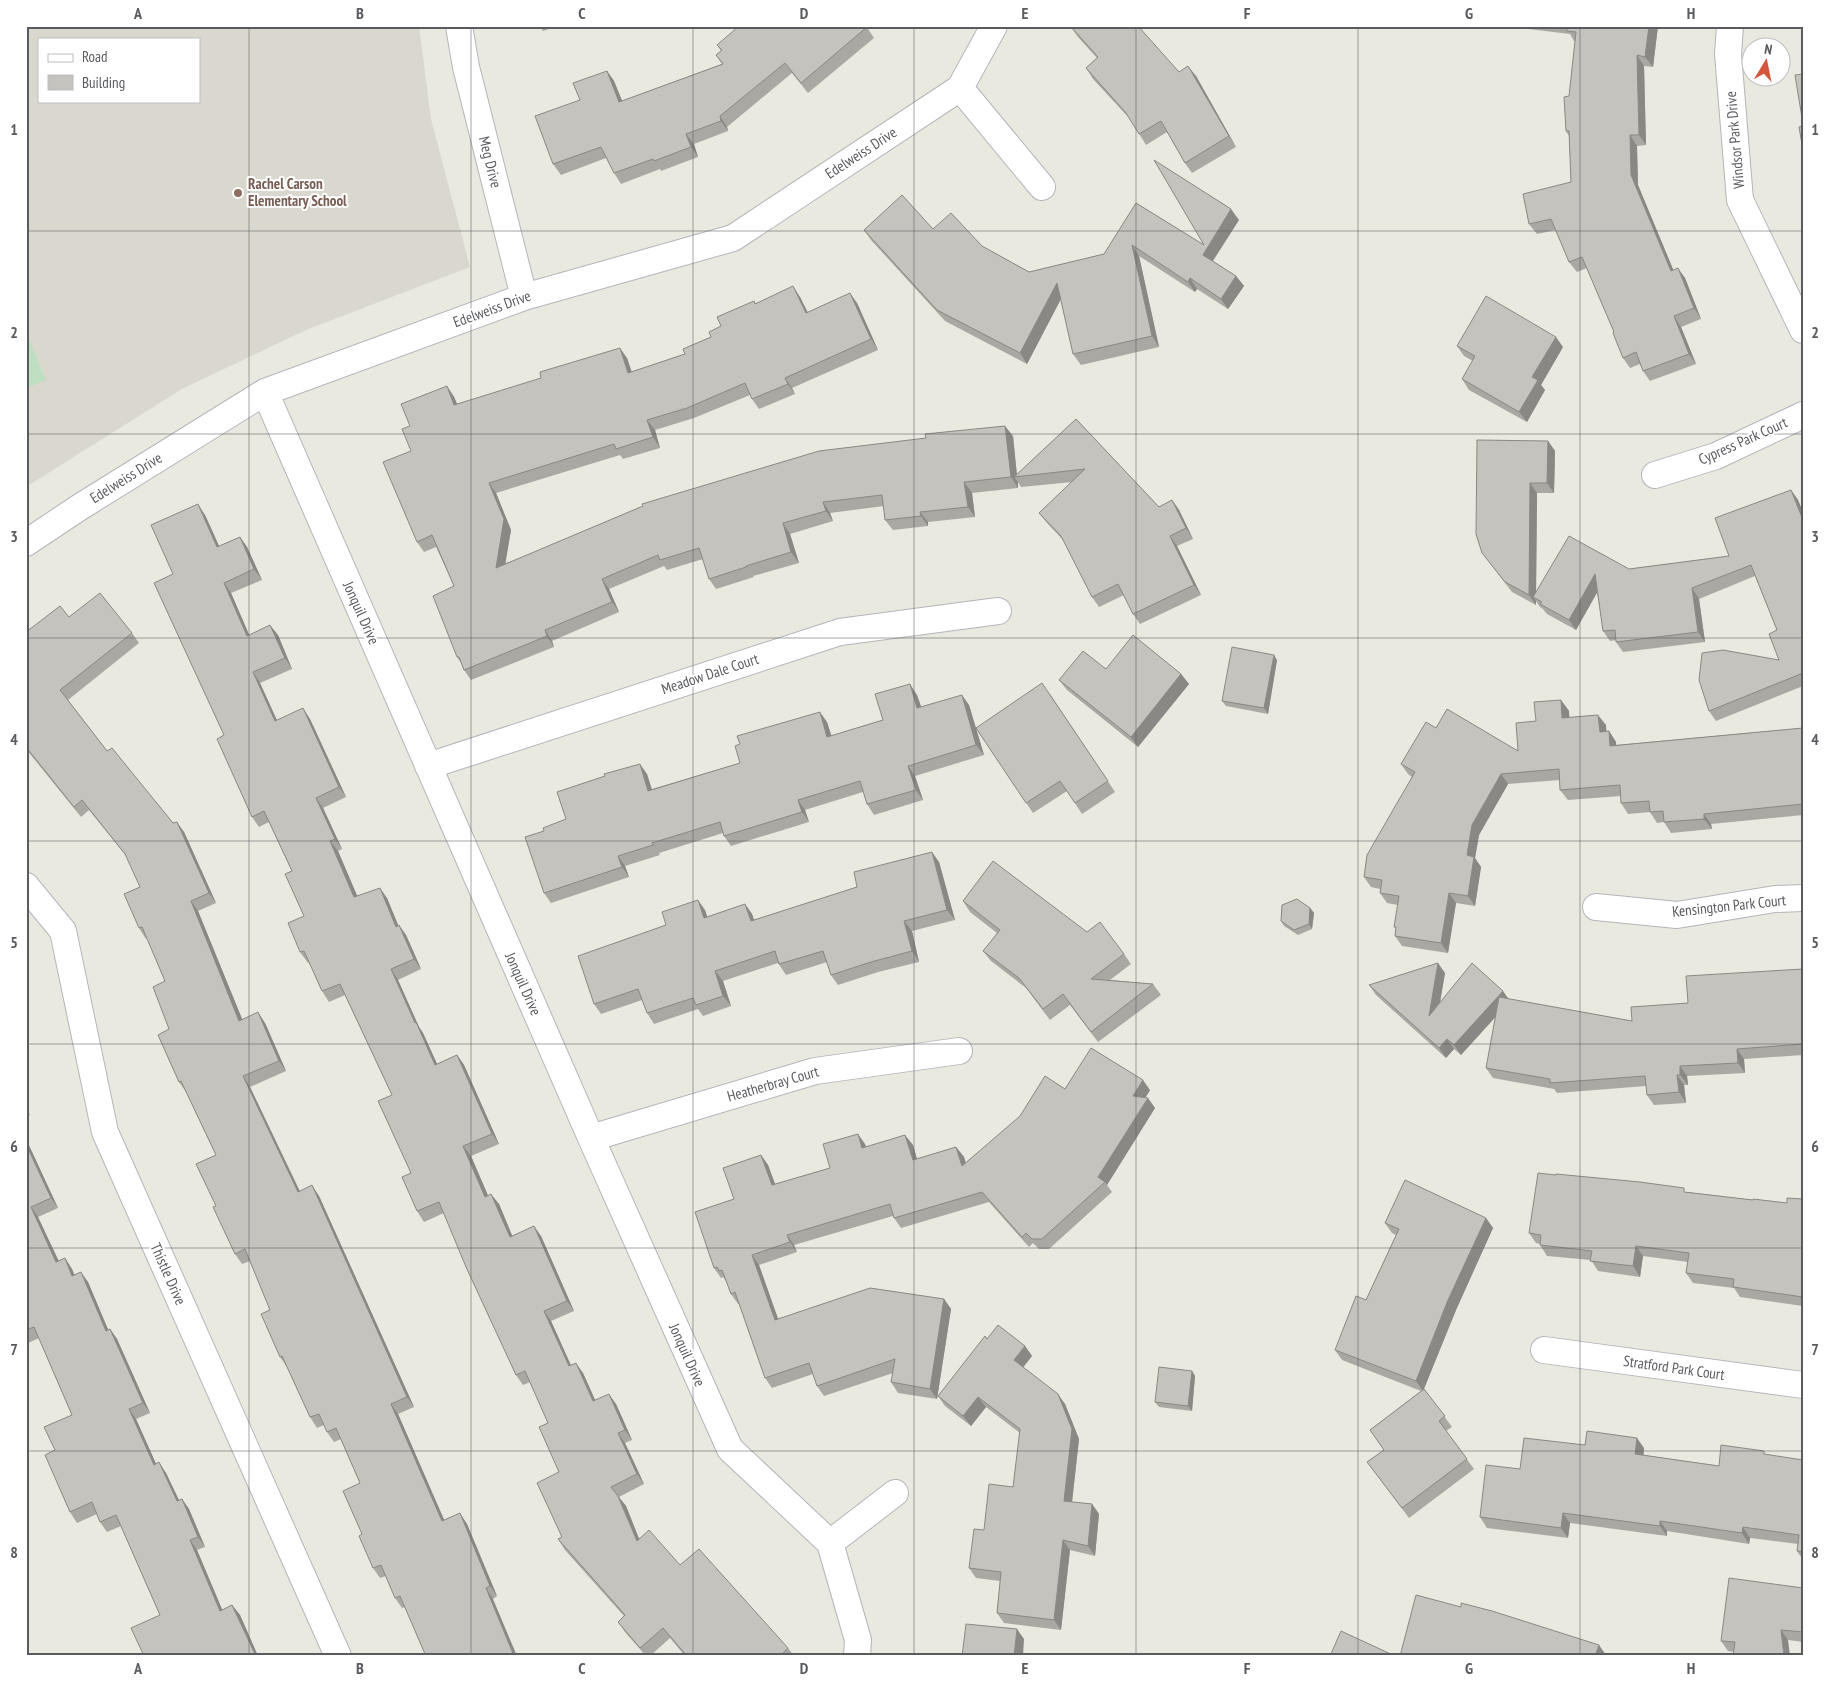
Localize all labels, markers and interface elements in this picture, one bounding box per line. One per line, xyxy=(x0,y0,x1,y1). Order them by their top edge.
text: A xyxy=(133,3,143,23)
text: B xyxy=(356,3,364,23)
text: C xyxy=(578,3,586,23)
text: D xyxy=(800,3,809,23)
text: E xyxy=(1022,3,1029,23)
text: F xyxy=(1244,3,1251,23)
text: G xyxy=(1465,3,1473,23)
text: H xyxy=(1687,3,1695,23)
legend xyxy=(38,38,200,102)
north arrow xyxy=(1742,38,1792,88)
text: N xyxy=(1763,40,1774,59)
text: Road xyxy=(82,47,108,66)
text: Building xyxy=(82,73,125,92)
street label: Windsor Park Drive xyxy=(1721,91,1748,189)
text: 1 xyxy=(10,119,18,139)
text: 1 xyxy=(1811,119,1819,139)
street label: Edelweiss Drive xyxy=(821,122,900,183)
street label: Meg Drive xyxy=(475,134,506,190)
place label: Rachel Carson Elementary School xyxy=(248,174,347,210)
marker: Rachel Carson Elementary School xyxy=(232,187,244,199)
street label: Edelweiss Drive xyxy=(450,286,533,331)
text: 2 xyxy=(10,322,18,342)
text: 2 xyxy=(1811,322,1819,342)
street label: Cypress Park Court xyxy=(1695,412,1790,469)
street label: Edelweiss Drive xyxy=(86,448,165,507)
text: 3 xyxy=(10,526,18,546)
text: 3 xyxy=(1811,526,1819,546)
street label: Jonquil Drive xyxy=(339,577,384,647)
street label: Meadow Dale Court xyxy=(659,649,761,698)
text: 4 xyxy=(10,729,18,749)
text: 4 xyxy=(1811,729,1819,749)
street label: Kensington Park Court xyxy=(1671,890,1787,921)
text: 5 xyxy=(10,932,18,952)
text: 5 xyxy=(1811,932,1819,952)
street label: Jonquil Drive xyxy=(501,948,546,1018)
street label: Heatherbray Court xyxy=(725,1061,821,1106)
text: 6 xyxy=(10,1136,18,1156)
text: 6 xyxy=(1811,1136,1819,1156)
street label: Thistle Drive xyxy=(146,1240,191,1308)
street label: Jonquil Drive xyxy=(665,1319,710,1389)
text: 7 xyxy=(10,1339,18,1359)
text: 7 xyxy=(1811,1339,1819,1359)
street label: Stratford Park Court xyxy=(1622,1351,1726,1384)
text: 8 xyxy=(10,1542,18,1562)
text: 8 xyxy=(1811,1542,1819,1562)
text: A xyxy=(133,1658,143,1678)
text: B xyxy=(356,1658,364,1678)
text: C xyxy=(578,1658,586,1678)
text: D xyxy=(800,1658,809,1678)
text: E xyxy=(1022,1658,1029,1678)
text: F xyxy=(1244,1658,1251,1678)
text: G xyxy=(1465,1658,1473,1678)
text: H xyxy=(1687,1658,1695,1678)

